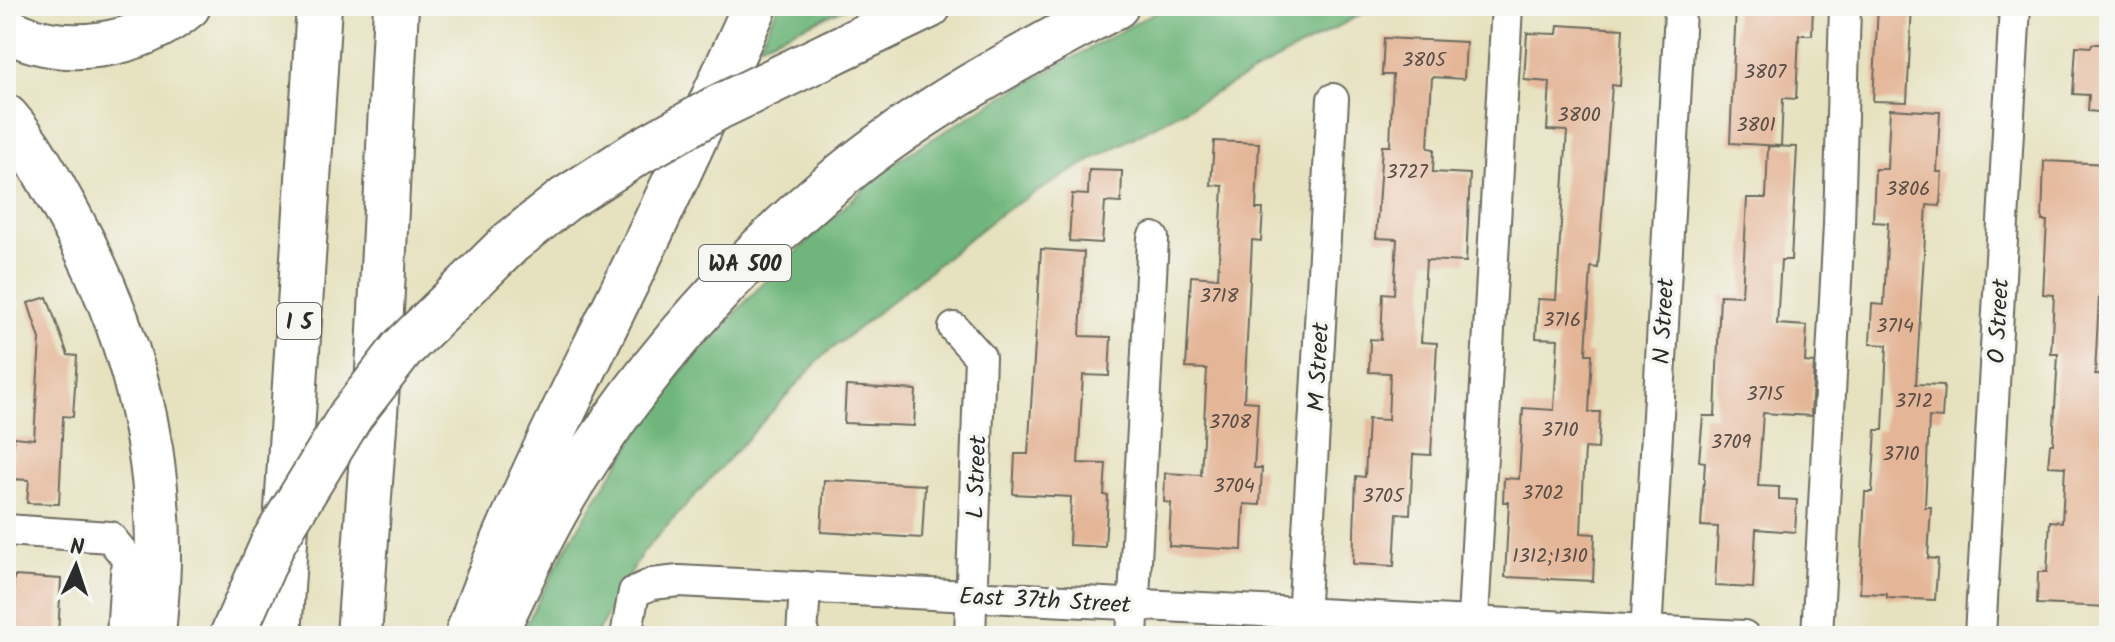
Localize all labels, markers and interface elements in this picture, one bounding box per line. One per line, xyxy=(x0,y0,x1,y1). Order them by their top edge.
house number: 3805 xyxy=(1402,45,1447,77)
house number: 3807 xyxy=(1744,57,1787,89)
house number: 3800 xyxy=(1557,100,1601,132)
house number: 3801 xyxy=(1736,110,1776,142)
house number: 3727 xyxy=(1386,157,1429,189)
house number: 3806 xyxy=(1886,174,1930,206)
road number: WA 500 xyxy=(699,245,791,281)
street label: N Street xyxy=(1643,276,1686,365)
street label: O Street xyxy=(1978,277,2021,365)
house number: 3718 xyxy=(1200,281,1239,313)
road number: I 5 xyxy=(277,303,321,339)
house number: 3716 xyxy=(1543,305,1581,337)
house number: 3714 xyxy=(1876,311,1914,343)
street label: M Street xyxy=(1298,321,1341,413)
house number: 3715 xyxy=(1746,379,1785,411)
house number: 3712 xyxy=(1895,386,1933,418)
house number: 3708 xyxy=(1209,407,1252,439)
house number: 3710 xyxy=(1542,415,1578,447)
house number: 3709 xyxy=(1711,427,1751,459)
street label: L Street xyxy=(957,434,998,520)
house number: 3710 xyxy=(1883,439,1919,471)
house number: 3704 xyxy=(1213,471,1255,503)
house number: 3702 xyxy=(1522,478,1564,510)
house number: 3705 xyxy=(1362,481,1405,513)
north arrow xyxy=(36,526,116,606)
text: N xyxy=(69,531,85,566)
house number: 1312;1310 xyxy=(1512,541,1588,573)
street label: East 37th Street xyxy=(958,578,1132,626)

